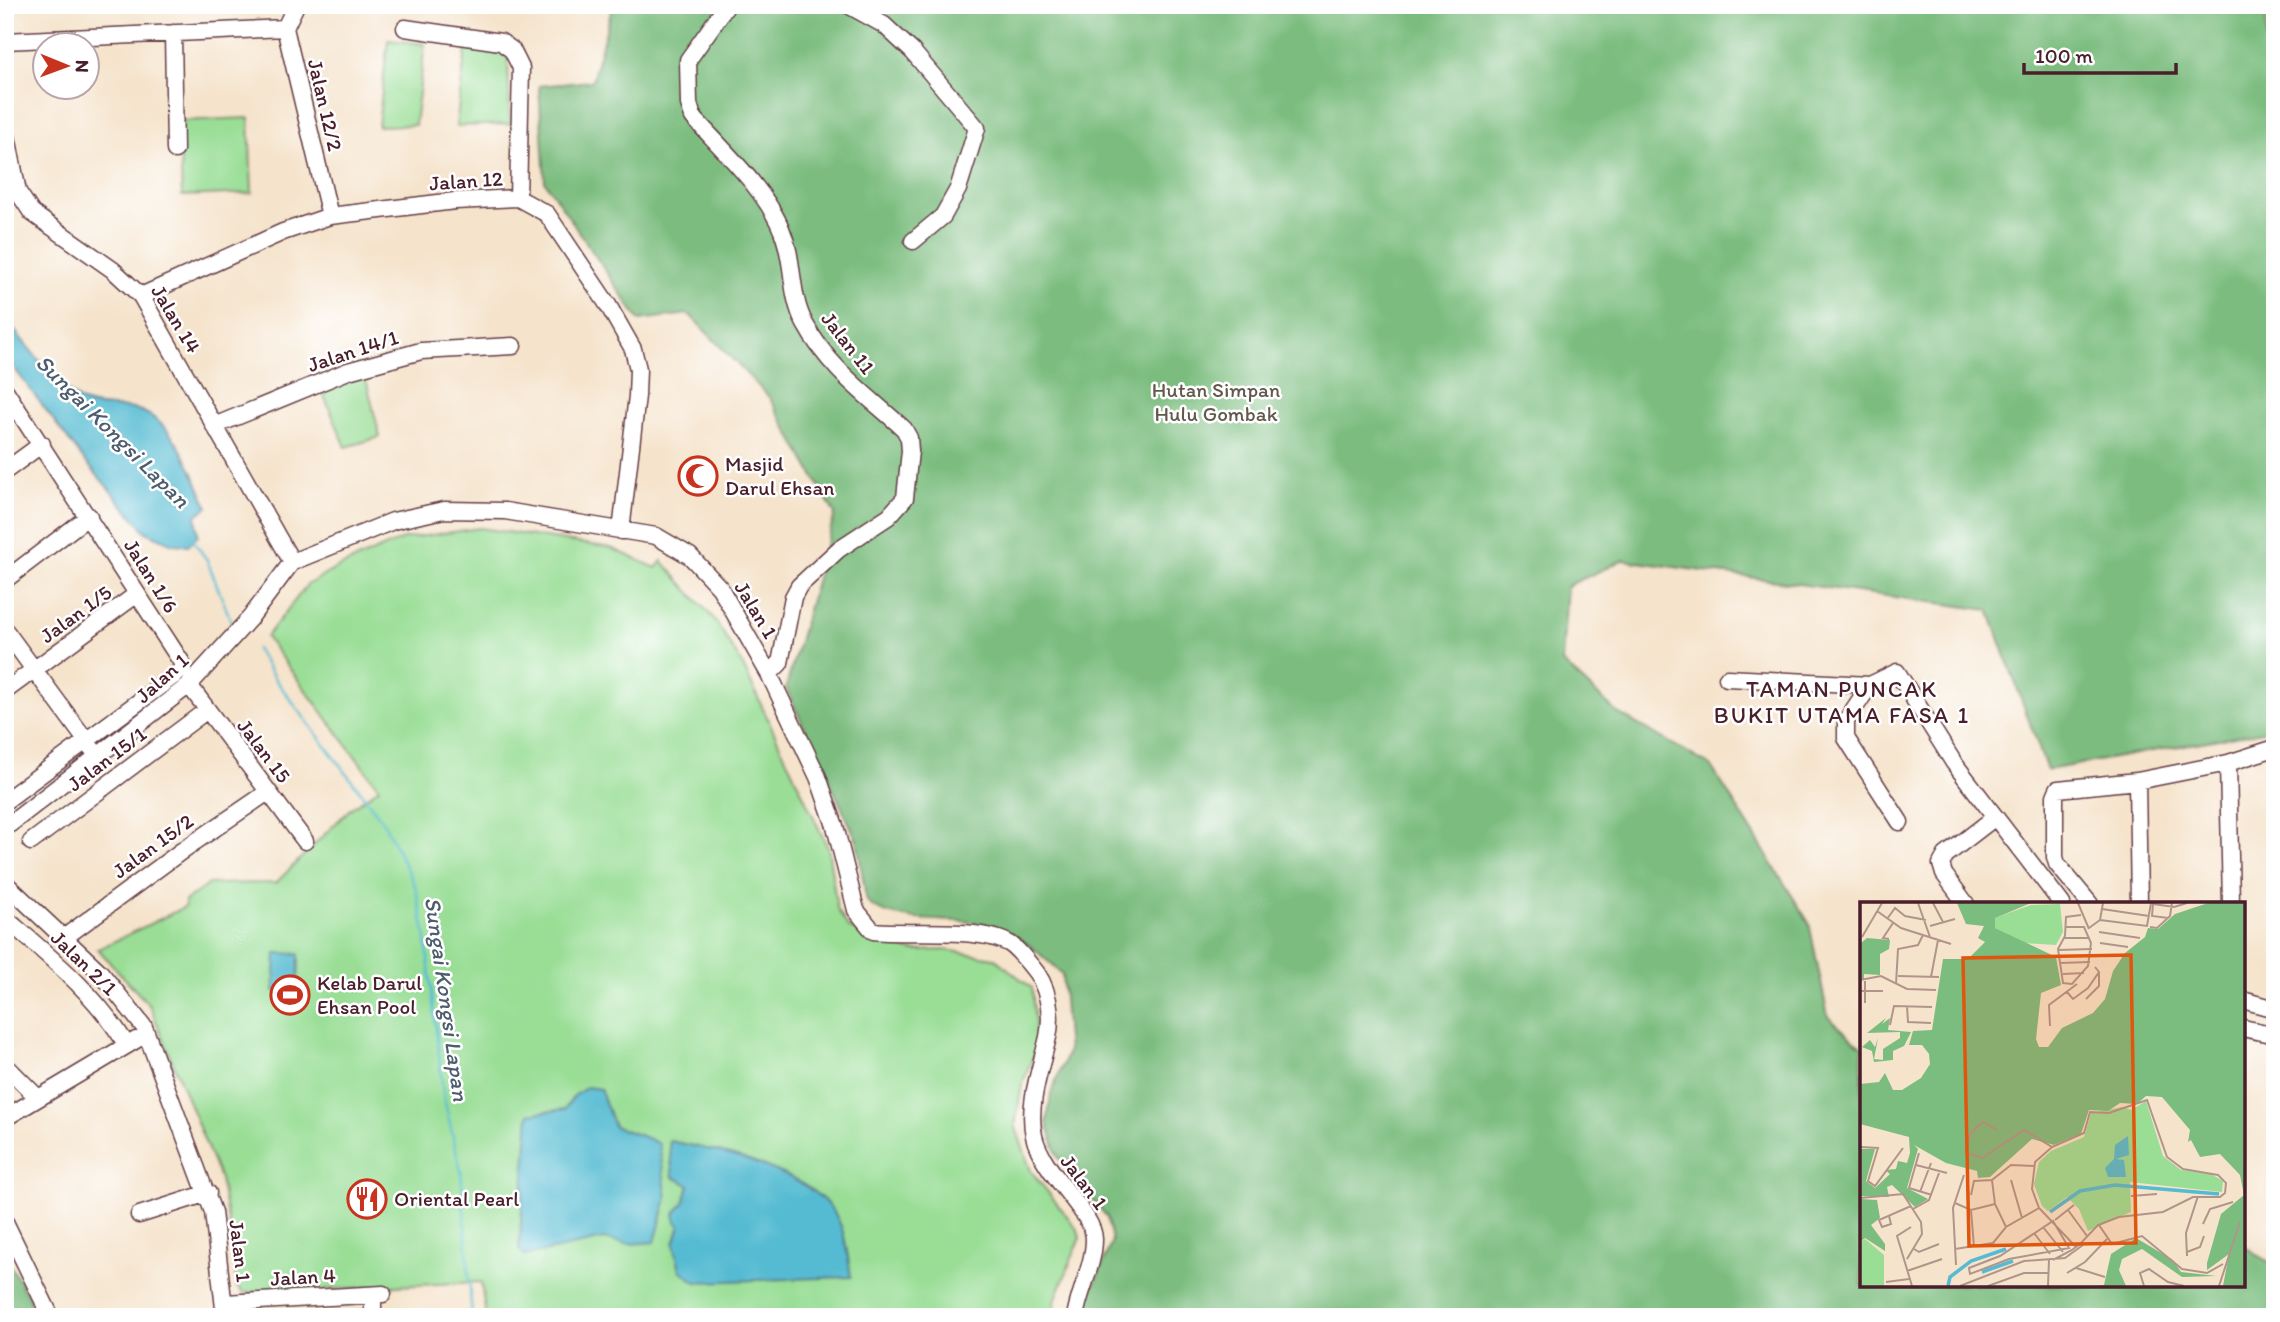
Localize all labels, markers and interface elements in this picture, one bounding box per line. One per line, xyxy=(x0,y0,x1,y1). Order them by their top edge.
north arrow xyxy=(32,32,102,102)
scale bar xyxy=(2024,32,2177,76)
text: 100 m xyxy=(2035,43,2093,68)
street label: Jalan 12/2 xyxy=(303,56,348,153)
text: N xyxy=(71,60,94,73)
street label: Jalan 12 xyxy=(428,165,504,196)
street label: Jalan 14 xyxy=(146,280,207,358)
street label: Jalan 11 xyxy=(816,306,881,379)
street label: Jalan 14/1 xyxy=(304,324,402,377)
water label: Sungai Kongsi Lapan xyxy=(30,348,196,514)
park label: Hutan Simpan Hulu Gombak xyxy=(1152,377,1280,426)
place label: Masjid Darul Ehsan xyxy=(725,451,835,500)
mosque icon: Masjid Darul Ehsan xyxy=(677,455,719,497)
street label: Jalan 1/6 xyxy=(119,534,184,617)
street label: Jalan 1 xyxy=(730,576,783,643)
street label: Jalan 1/5 xyxy=(35,579,116,648)
street label: Jalan 1 xyxy=(130,647,194,708)
district label: TAMAN PUNCAK BUKIT UTAMA FASA 1 xyxy=(1714,675,1970,729)
street label: Jalan 15 xyxy=(232,714,297,788)
street label: Jalan 15/1 xyxy=(62,721,151,796)
street label: Jalan 15/2 xyxy=(107,808,198,883)
water label: Sungai Kongsi Lapan xyxy=(419,895,475,1103)
inset map xyxy=(1860,902,2245,1287)
street label: Jalan 2/1 xyxy=(46,925,123,1000)
place label: Kelab Darul Ehsan Pool xyxy=(317,970,422,1019)
sports icon: Kelab Darul Ehsan Pool xyxy=(269,974,311,1016)
street label: Jalan 1 xyxy=(1056,1149,1113,1214)
restaurant icon: Oriental Pearl xyxy=(346,1178,388,1220)
place label: Oriental Pearl xyxy=(394,1186,519,1211)
street label: Jalan 1 xyxy=(224,1218,257,1284)
street label: Jalan 4 xyxy=(270,1262,337,1291)

